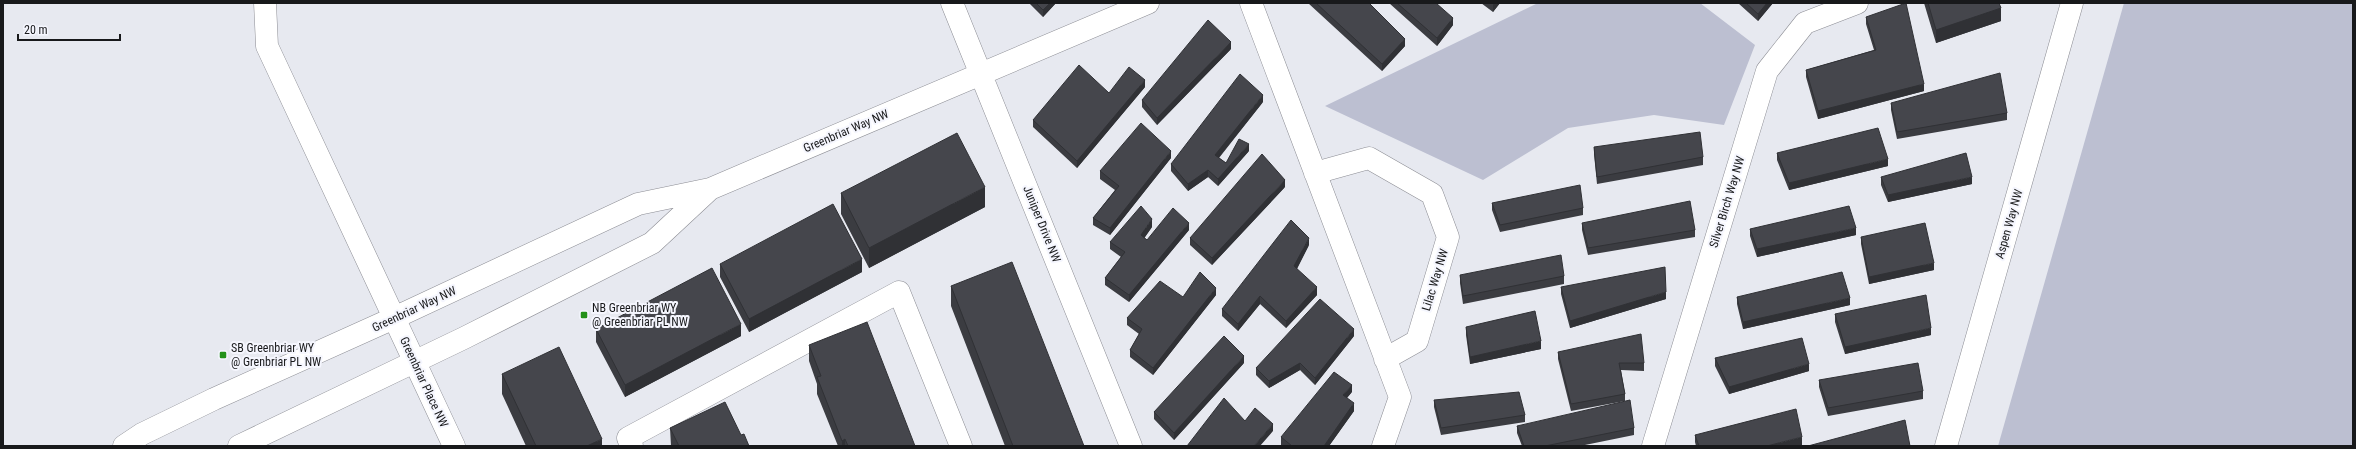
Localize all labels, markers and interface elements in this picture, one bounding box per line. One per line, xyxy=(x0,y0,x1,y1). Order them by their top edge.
scale bar xyxy=(18,16,120,42)
text: 20 m xyxy=(24,23,48,37)
street label: Greenbriar Way NW xyxy=(801,107,891,155)
street label: Silver Birch Way NW xyxy=(1706,155,1748,249)
street label: Juniper Drive NW xyxy=(1020,184,1064,264)
street label: Aspen Way NW xyxy=(1992,188,2026,260)
street label: Lilac Way NW xyxy=(1419,247,1451,313)
street label: Greenbriar Way NW xyxy=(370,283,458,335)
place label: NB Greenbriar WY @ Greenbriar PL NW xyxy=(592,301,688,329)
marker: NB Greenbriar WY @ Greenbriar PL NW xyxy=(579,310,589,320)
street label: Greenbriar Place NW xyxy=(397,335,451,429)
place label: SB Greenbriar WY @ Grenbriar PL NW xyxy=(231,341,321,369)
marker: SB Greenbriar WY @ Grenbriar PL NW xyxy=(218,350,228,360)

